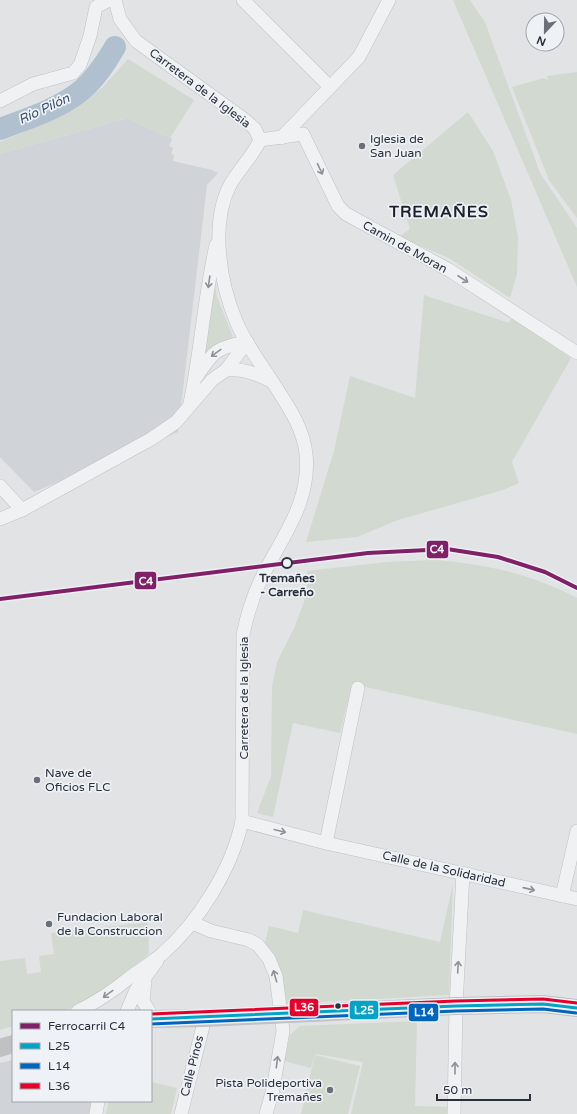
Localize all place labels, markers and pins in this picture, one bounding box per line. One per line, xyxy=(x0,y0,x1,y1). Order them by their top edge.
place label: Iglesia de San Juan xyxy=(370,132,424,160)
marker: Iglesia de San Juan xyxy=(357,141,367,151)
marker: Tremañes - Carreño xyxy=(281,557,293,569)
place label: Tremañes - Carreño xyxy=(258,571,315,599)
place label: Nave de Oficios FLC xyxy=(45,766,111,794)
marker: Nave de Oficios FLC xyxy=(32,775,42,785)
place label: Fundacion Laboral de la Construccion xyxy=(57,910,163,938)
marker: Fundacion Laboral de la Construccion xyxy=(44,919,54,929)
unlabelled marker xyxy=(333,1001,343,1011)
place label: Pista Polideportiva Tremañes xyxy=(215,1076,322,1104)
marker: Pista Polideportiva Tremañes xyxy=(325,1085,335,1095)

